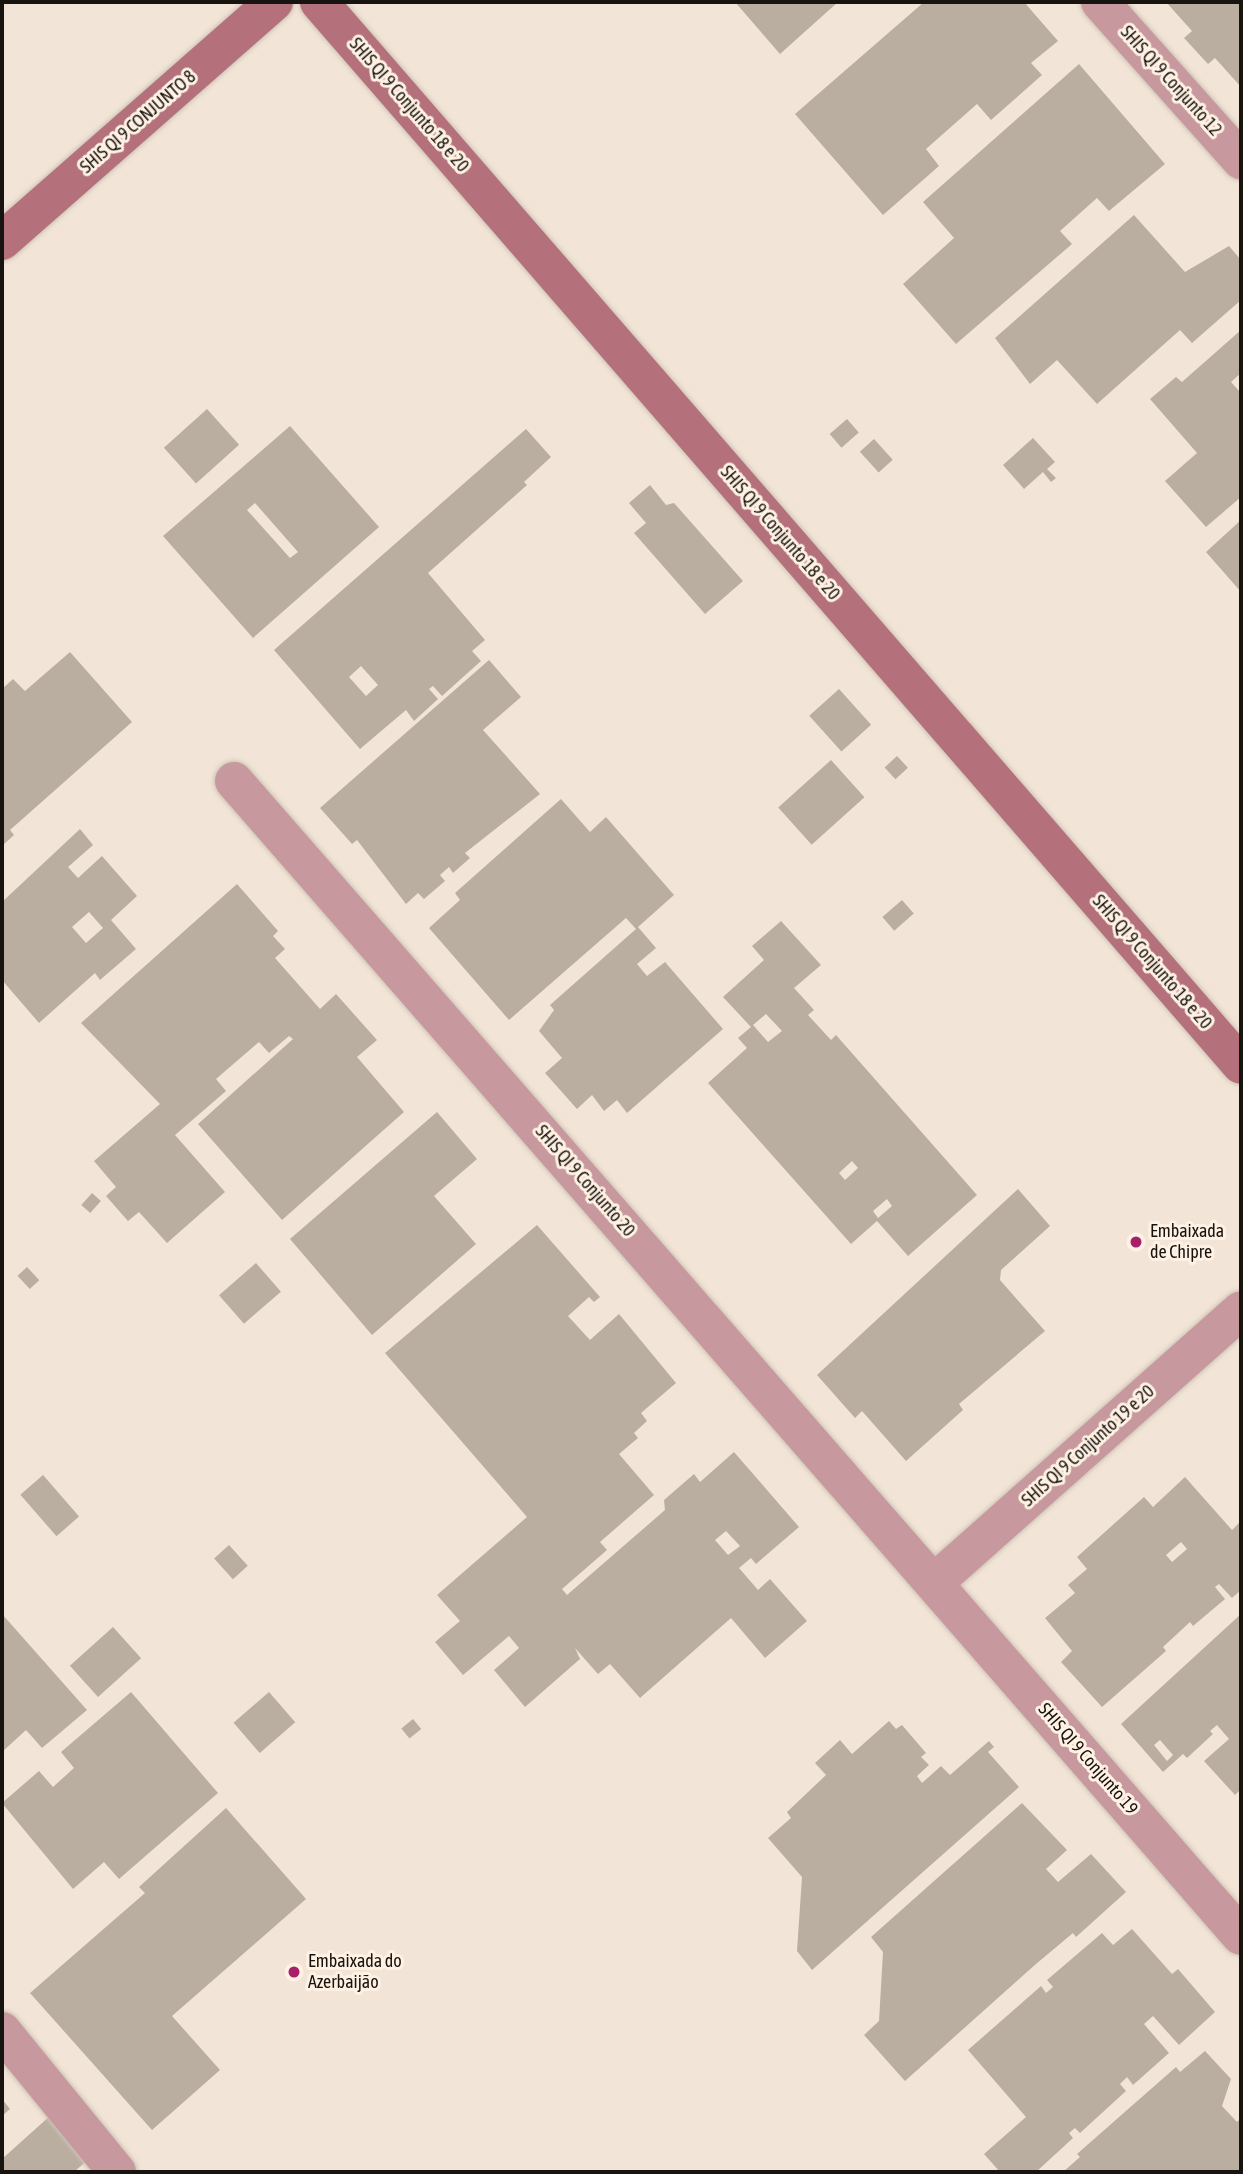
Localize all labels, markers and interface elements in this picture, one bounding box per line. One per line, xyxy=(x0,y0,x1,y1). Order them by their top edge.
street label: SHIS QI 9 Conjunto 12 xyxy=(1116,21,1226,141)
street label: SHIS QI 9 Conjunto 18 e 20 xyxy=(345,33,473,177)
street label: SHIS QI 9 CONJUNTO 8 xyxy=(76,66,200,178)
street label: SHIS QI 9 Conjunto 18 e 20 xyxy=(716,461,844,605)
street label: SHIS QI 9 Conjunto 18 e 20 xyxy=(1088,890,1216,1034)
street label: SHIS QI 9 Conjunto 20 xyxy=(531,1121,639,1241)
place label: Embaixada de Chipre xyxy=(1150,1221,1224,1264)
marker: Embaixada de Chipre xyxy=(1128,1234,1144,1250)
street label: SHIS QI 9 Conjunto 19 e 20 xyxy=(1017,1381,1159,1511)
street label: SHIS QI 9 Conjunto 19 xyxy=(1034,1699,1142,1819)
place label: Embaixada do Azerbaijão xyxy=(308,1951,402,1994)
marker: Embaixada do Azerbaijão xyxy=(286,1964,302,1980)

